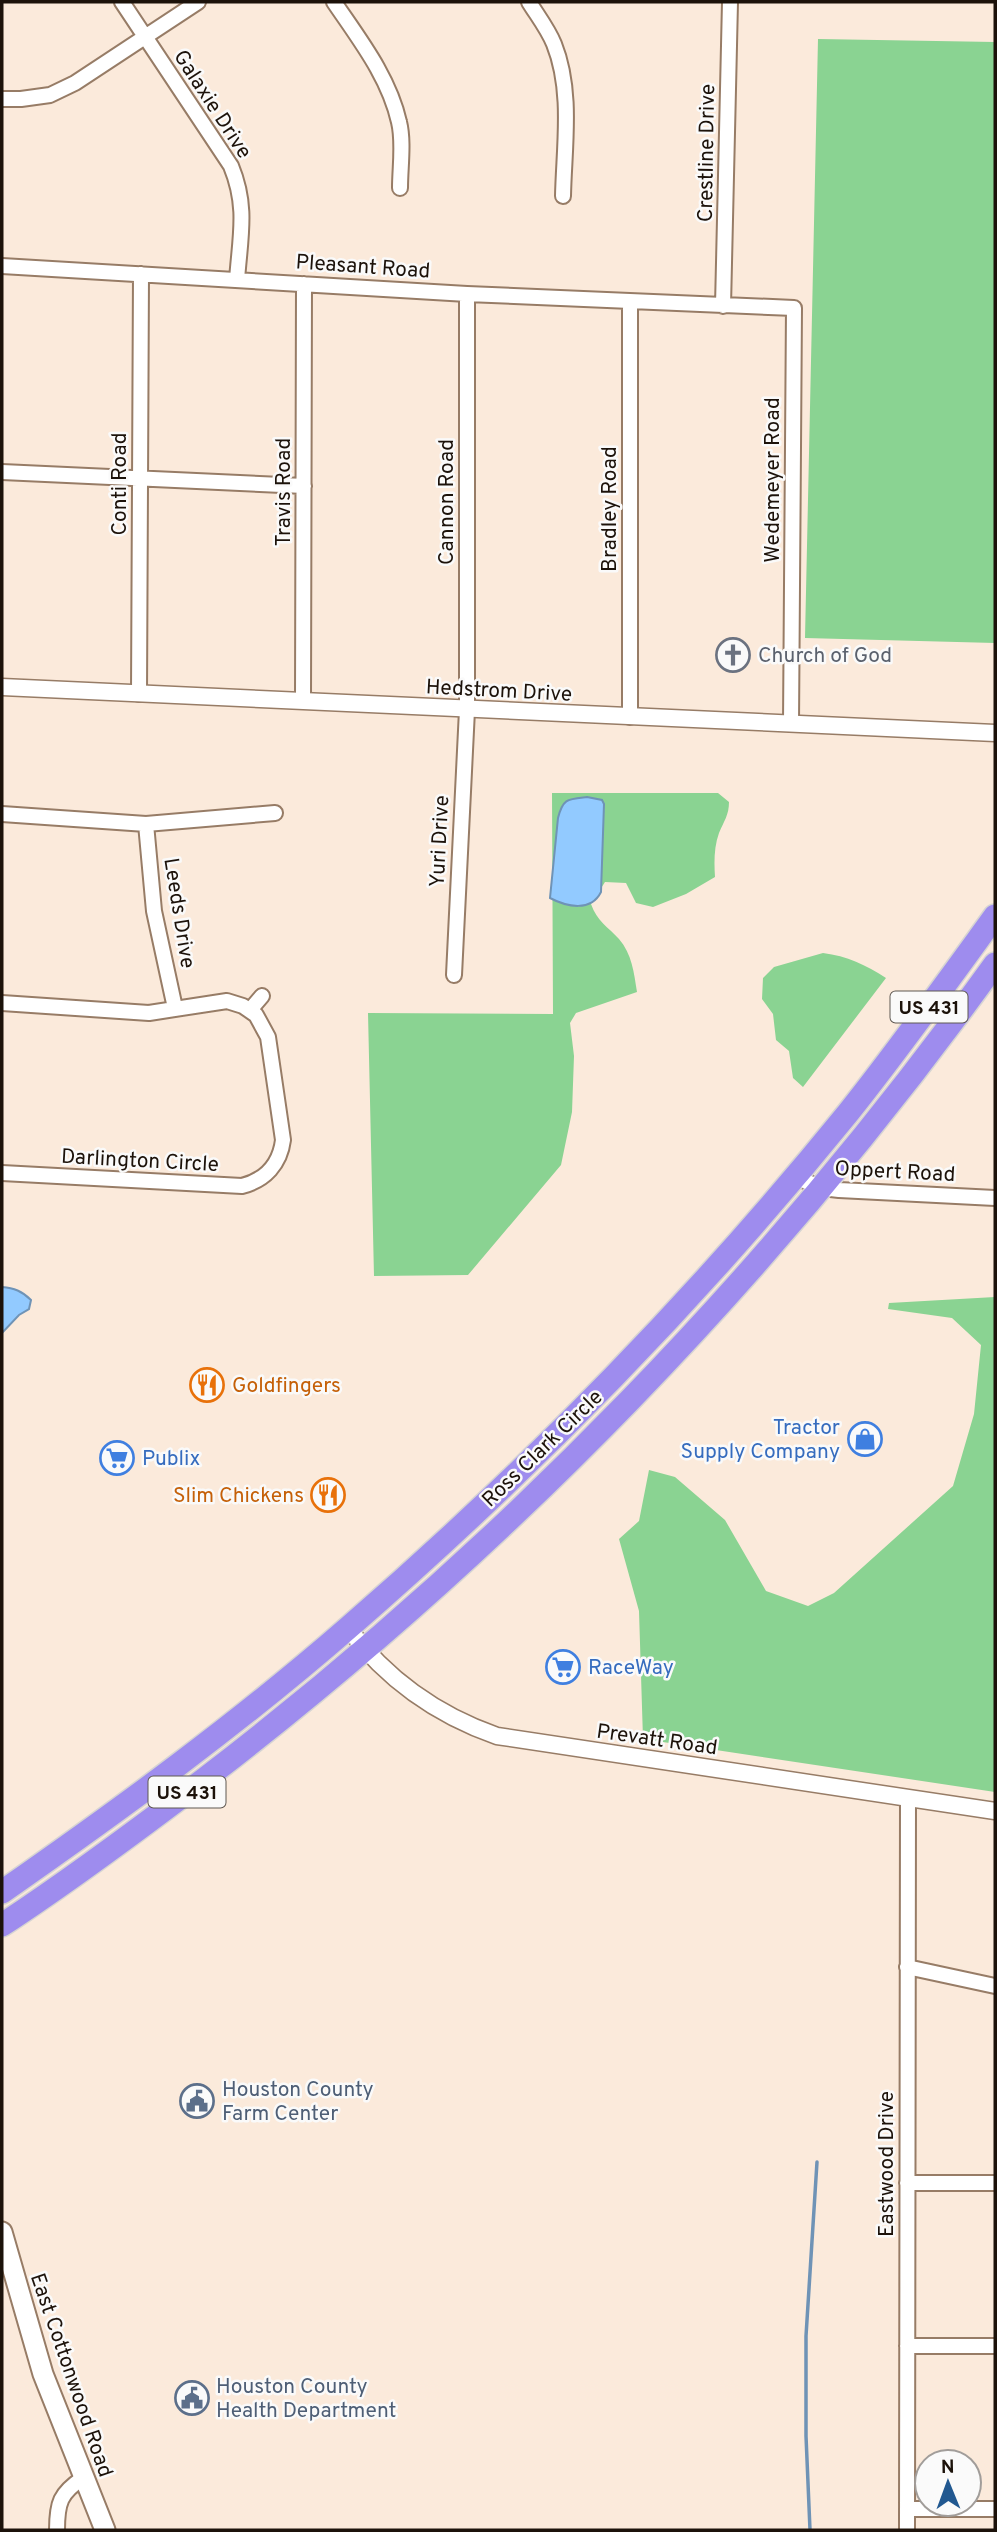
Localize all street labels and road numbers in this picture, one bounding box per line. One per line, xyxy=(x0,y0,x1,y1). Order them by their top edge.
street label: Galaxie Drive xyxy=(167,45,257,164)
street label: Crestline Drive xyxy=(693,84,722,222)
street label: Pleasant Road xyxy=(295,249,431,286)
street label: Wedemeyer Road xyxy=(760,397,787,563)
street label: Conti Road xyxy=(107,432,134,536)
street label: Travis Road xyxy=(271,438,298,546)
street label: Cannon Road xyxy=(434,439,461,565)
street label: Bradley Road xyxy=(597,446,624,572)
street label: Hedstrom Drive xyxy=(425,674,573,709)
street label: Yuri Drive xyxy=(425,794,456,888)
street label: Leeds Drive xyxy=(156,856,201,970)
road number: US 431 xyxy=(890,992,968,1023)
street label: Darlington Circle xyxy=(60,1144,220,1179)
street label: Oppert Road xyxy=(834,1156,956,1189)
street label: Ross Clark Circle xyxy=(477,1384,609,1514)
street label: Prevatt Road xyxy=(595,1719,719,1762)
road number: US 431 xyxy=(148,1776,226,1808)
street label: Eastwood Drive xyxy=(874,2091,901,2237)
street label: East Cottonwood Road xyxy=(23,2270,118,2481)

